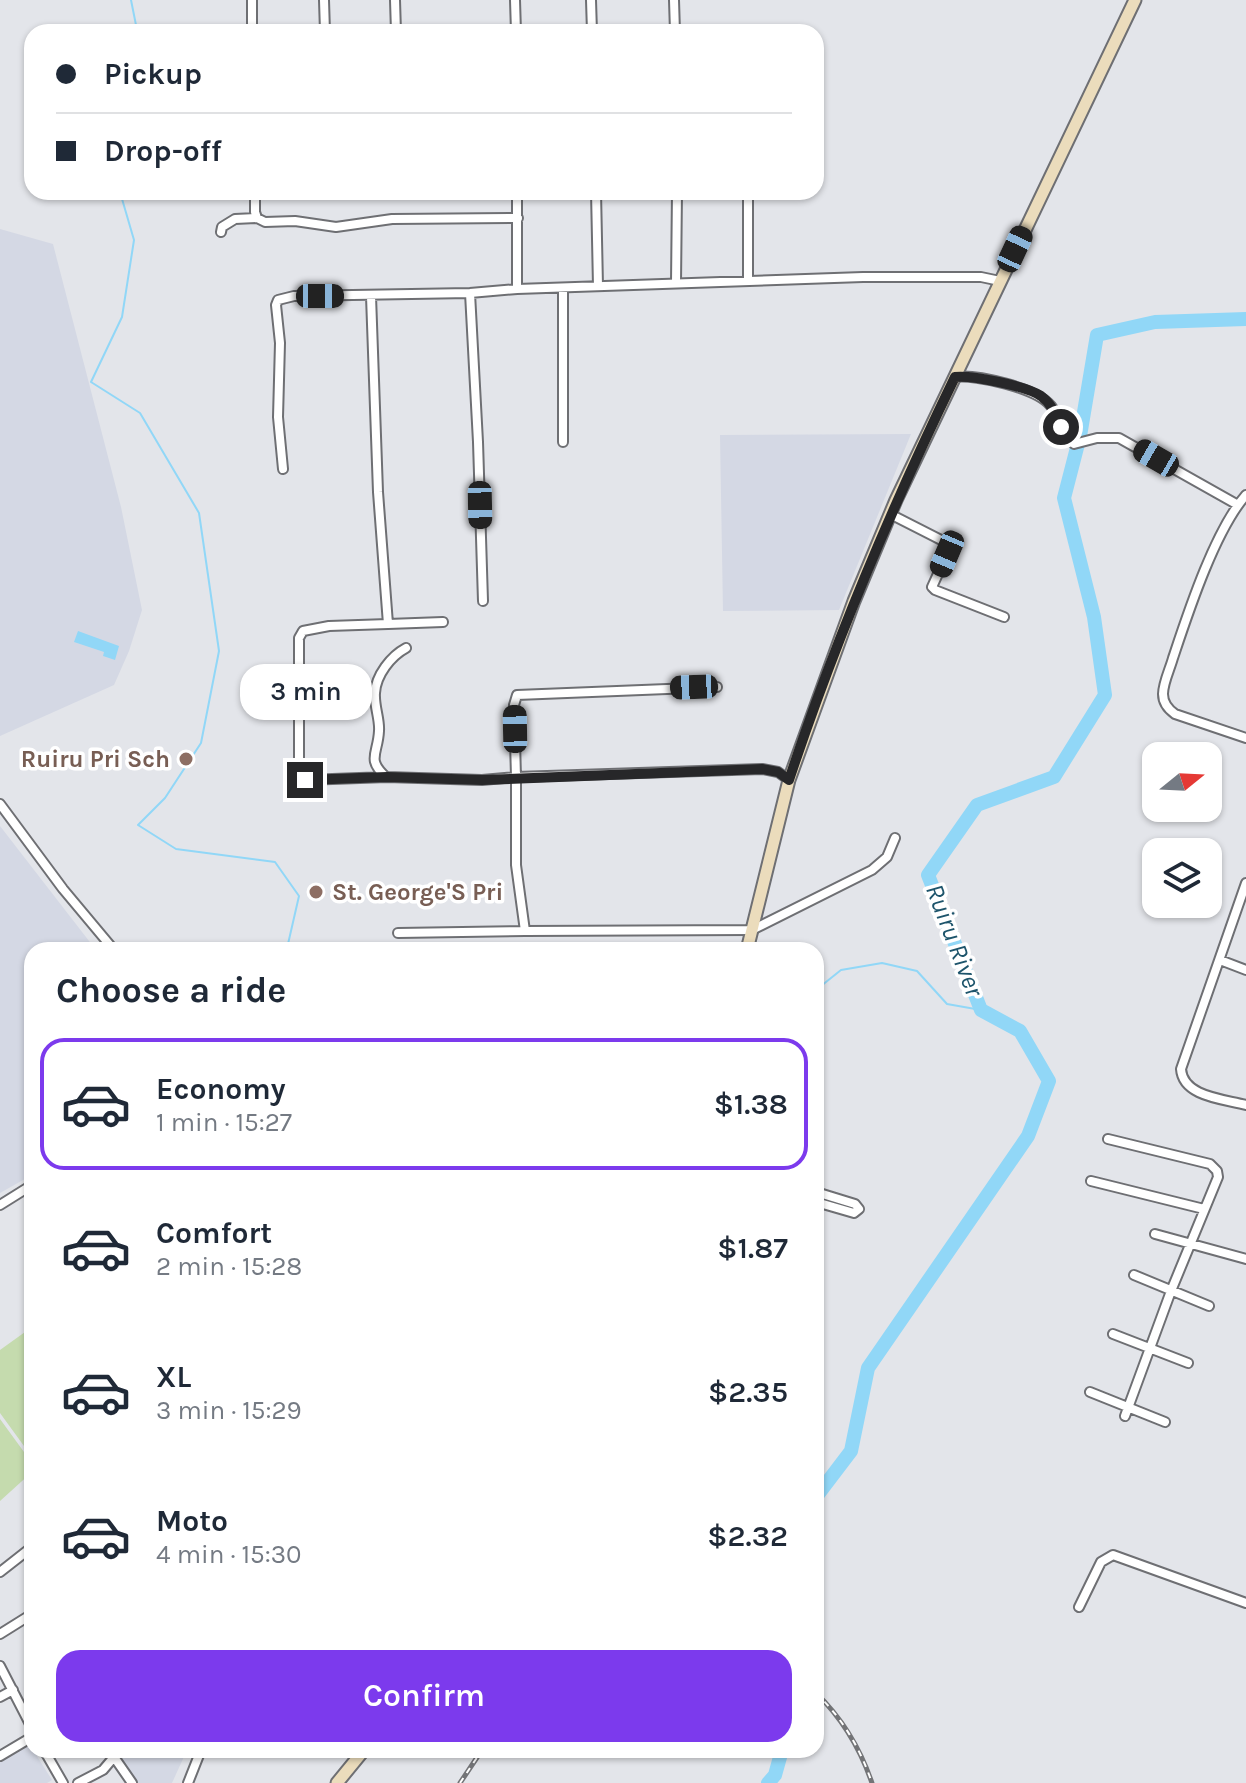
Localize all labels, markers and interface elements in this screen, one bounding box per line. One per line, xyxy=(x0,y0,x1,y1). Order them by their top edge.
text: Pickup xyxy=(104,56,202,92)
text: Drop-off xyxy=(104,133,222,169)
car xyxy=(994,222,1036,276)
car xyxy=(296,284,344,308)
route start xyxy=(1043,409,1079,445)
car xyxy=(1129,436,1183,480)
car xyxy=(468,481,492,529)
car xyxy=(927,527,967,581)
callout: 3 min xyxy=(239,664,371,720)
car xyxy=(670,674,718,700)
text: 3 min xyxy=(270,676,342,707)
car xyxy=(503,705,527,753)
north arrow xyxy=(1142,742,1222,822)
map controls xyxy=(1142,742,1222,918)
place label: Ruiru Pri Sch xyxy=(21,745,170,773)
marker: Ruiru Pri Sch xyxy=(177,750,195,768)
route end xyxy=(287,762,323,798)
button: layers xyxy=(1142,838,1222,918)
place label: St. George'S Pri xyxy=(332,878,503,906)
water label: Ruiru River xyxy=(919,879,991,1002)
marker: St. George'S Pri xyxy=(307,883,325,901)
text: Choose a ride xyxy=(56,969,286,1011)
icon: car xyxy=(60,1068,132,1140)
text: Economy xyxy=(156,1071,286,1107)
text: $1.38 xyxy=(714,1086,788,1122)
text: 1 min · 15:27 xyxy=(156,1107,292,1138)
icon: car xyxy=(60,1212,132,1284)
text: Comfort xyxy=(156,1215,272,1251)
text: $1.87 xyxy=(717,1230,788,1266)
text: 2 min · 15:28 xyxy=(156,1251,302,1282)
icon: car xyxy=(60,1356,132,1428)
text: XL xyxy=(156,1359,191,1395)
text: $2.35 xyxy=(708,1374,788,1410)
text: 3 min · 15:29 xyxy=(156,1395,302,1426)
icon: car xyxy=(60,1500,132,1572)
text: Moto xyxy=(156,1503,228,1539)
text: $2.32 xyxy=(707,1518,788,1554)
text: 4 min · 15:30 xyxy=(156,1539,302,1570)
button: Confirm xyxy=(56,1650,792,1742)

